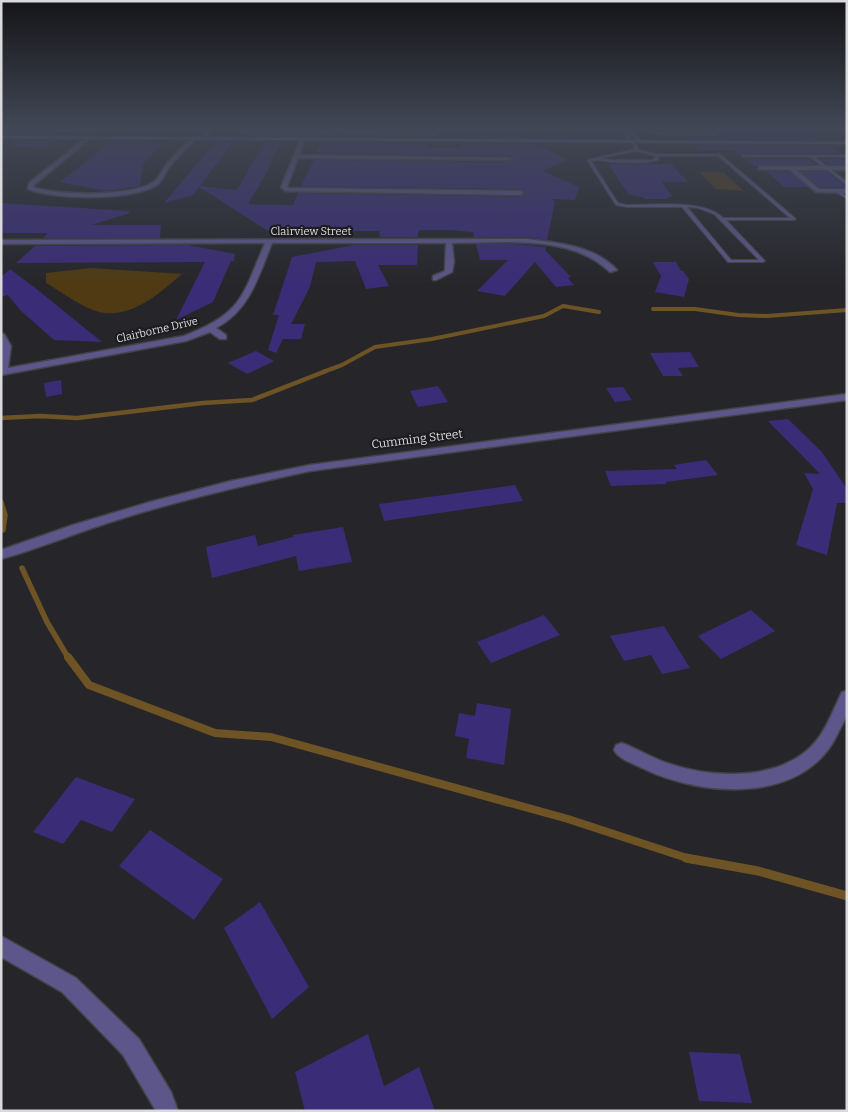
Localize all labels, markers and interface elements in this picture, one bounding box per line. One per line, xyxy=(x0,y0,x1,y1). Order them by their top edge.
street label: Clairview Street xyxy=(271,225,351,238)
street label: Clairborne Drive xyxy=(115,314,199,346)
street label: Cumming Street xyxy=(371,426,464,452)

